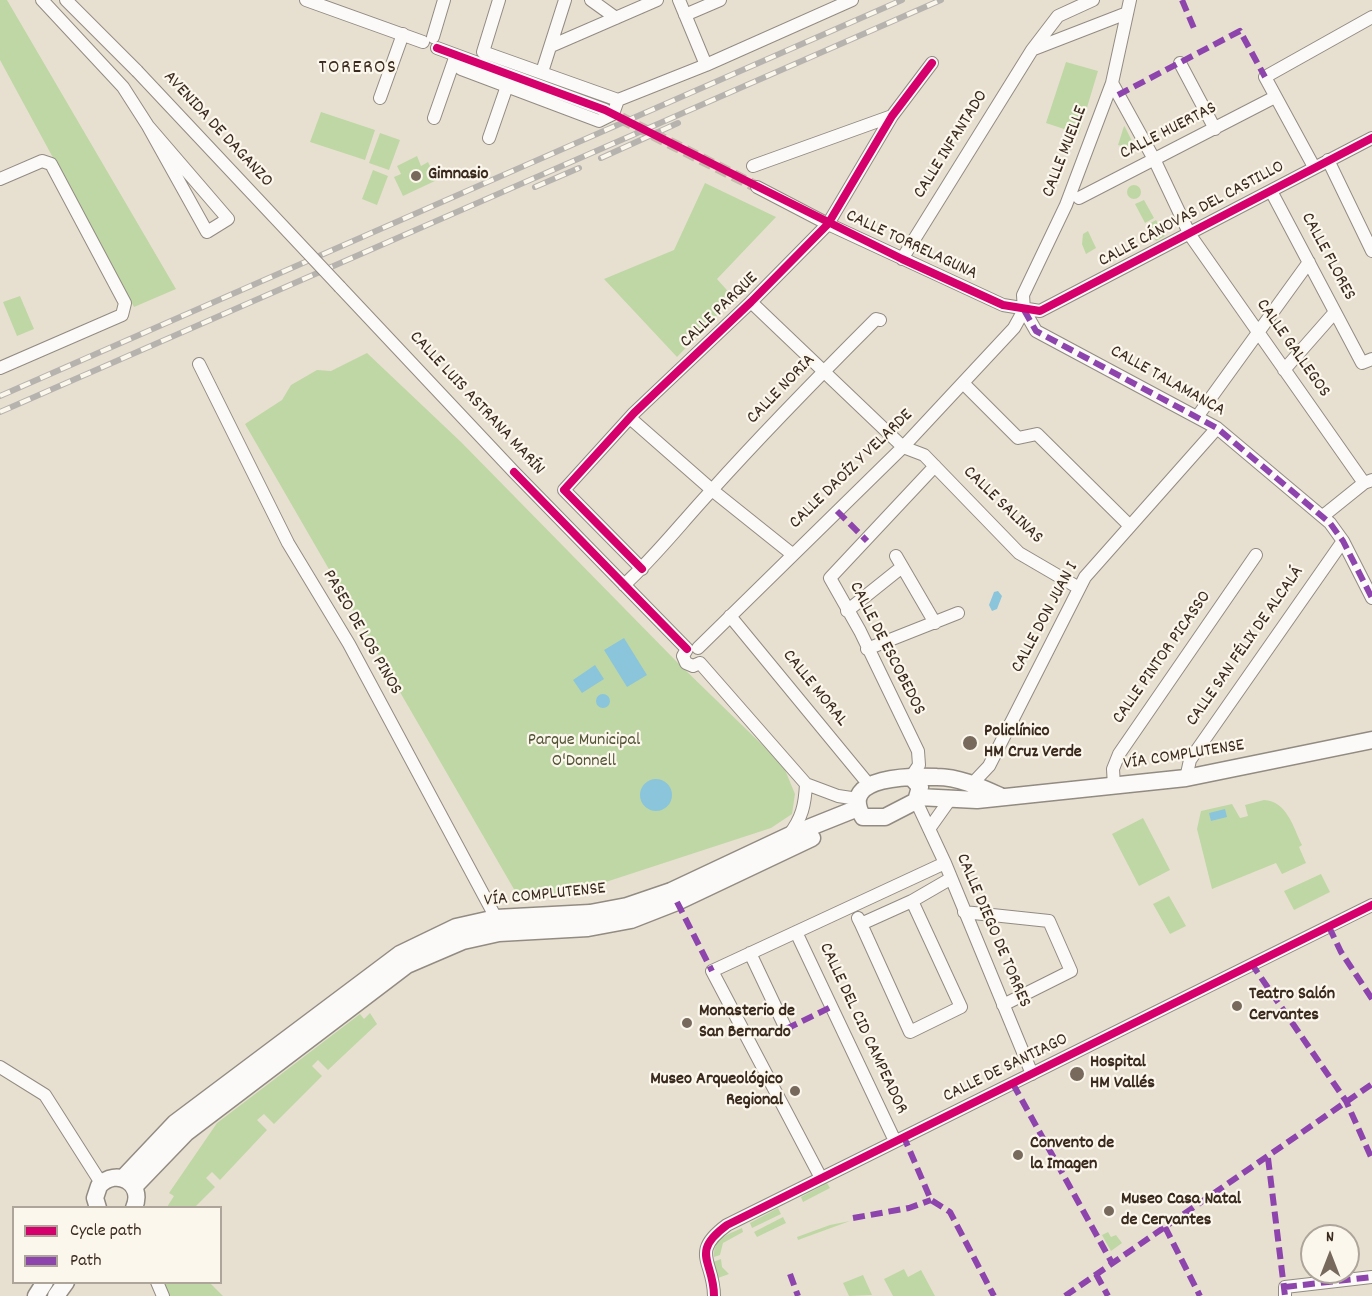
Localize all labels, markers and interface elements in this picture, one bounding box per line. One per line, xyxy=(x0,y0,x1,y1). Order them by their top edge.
district label: TOREROS xyxy=(319,57,397,81)
street label: AVENIDA DE DAGANZO xyxy=(158,67,276,193)
street label: CALLE INFANTADO xyxy=(910,87,994,203)
street label: CALLE HUERTAS xyxy=(1117,98,1221,166)
street label: CALLE MUELLE xyxy=(1039,103,1093,201)
street label: CALLE CÁNOVAS DEL CASTILLO xyxy=(1095,157,1289,273)
place label: Gimnasio xyxy=(428,165,488,187)
marker: Gimnasio xyxy=(409,169,423,183)
street label: CALLE TORRELAGUNA xyxy=(842,206,980,286)
street label: CALLE FLORES xyxy=(1295,209,1359,305)
street label: CALLE PARQUE xyxy=(677,269,763,353)
street label: CALLE GALLEGOS xyxy=(1250,296,1334,402)
street label: CALLE LUIS ASTRANA MARÍN xyxy=(404,328,548,480)
street label: CALLE TALAMANCA xyxy=(1106,342,1228,422)
street label: CALLE NORIA xyxy=(743,350,821,430)
street label: CALLE DAOÍZ Y VELARDE xyxy=(786,406,918,534)
street label: CALLE SALINAS xyxy=(957,462,1047,550)
street label: CALLE DON JUAN I xyxy=(1008,559,1084,677)
street label: CALLE SAN FÉLIX DE ALCALÁ xyxy=(1183,563,1309,731)
street label: PASEO DE LOS PINOS xyxy=(316,567,406,699)
street label: CALLE DE ESCOBEDOS xyxy=(843,579,929,719)
street label: CALLE PINTOR PICASSO xyxy=(1109,587,1217,729)
street label: CALLE MORAL xyxy=(776,646,852,732)
place label: Policlínico HM Cruz Verde xyxy=(984,722,1082,764)
park label: Parque Municipal O'Donnell xyxy=(528,731,640,774)
marker: Policlínico HM Cruz Verde xyxy=(961,734,979,752)
street label: VÍA COMPLUTENSE xyxy=(1122,736,1246,776)
street label: CALLE DIEGO DE TORRES xyxy=(950,851,1034,1011)
street label: VÍA COMPLUTENSE xyxy=(483,879,607,913)
street label: CALLE DEL CID CAMPEADOR xyxy=(813,940,911,1118)
place label: Teatro Salón Cervantes xyxy=(1249,985,1335,1028)
marker: Teatro Salón Cervantes xyxy=(1230,999,1244,1013)
place label: Monasterio de San Bernardo xyxy=(699,1002,795,1044)
marker: Monasterio de San Bernardo xyxy=(680,1016,694,1030)
street label: CALLE DE SANTIAGO xyxy=(940,1029,1072,1109)
place label: Hospital HM Vallés xyxy=(1090,1053,1155,1096)
marker: Hospital HM Vallés xyxy=(1068,1065,1086,1083)
place label: Museo Arqueológico Regional xyxy=(650,1070,783,1112)
marker: Museo Arqueológico Regional xyxy=(788,1084,802,1098)
place label: Convento de la Imagen xyxy=(1030,1134,1114,1176)
marker: Convento de la Imagen xyxy=(1011,1148,1025,1162)
place label: Museo Casa Natal de Cervantes xyxy=(1121,1190,1241,1232)
marker: Museo Casa Natal de Cervantes xyxy=(1102,1204,1116,1218)
legend xyxy=(12,1206,222,1284)
text: Cycle path xyxy=(70,1219,141,1244)
north arrow xyxy=(1300,1224,1360,1284)
text: N xyxy=(1326,1226,1334,1249)
text: Path xyxy=(70,1249,102,1274)

